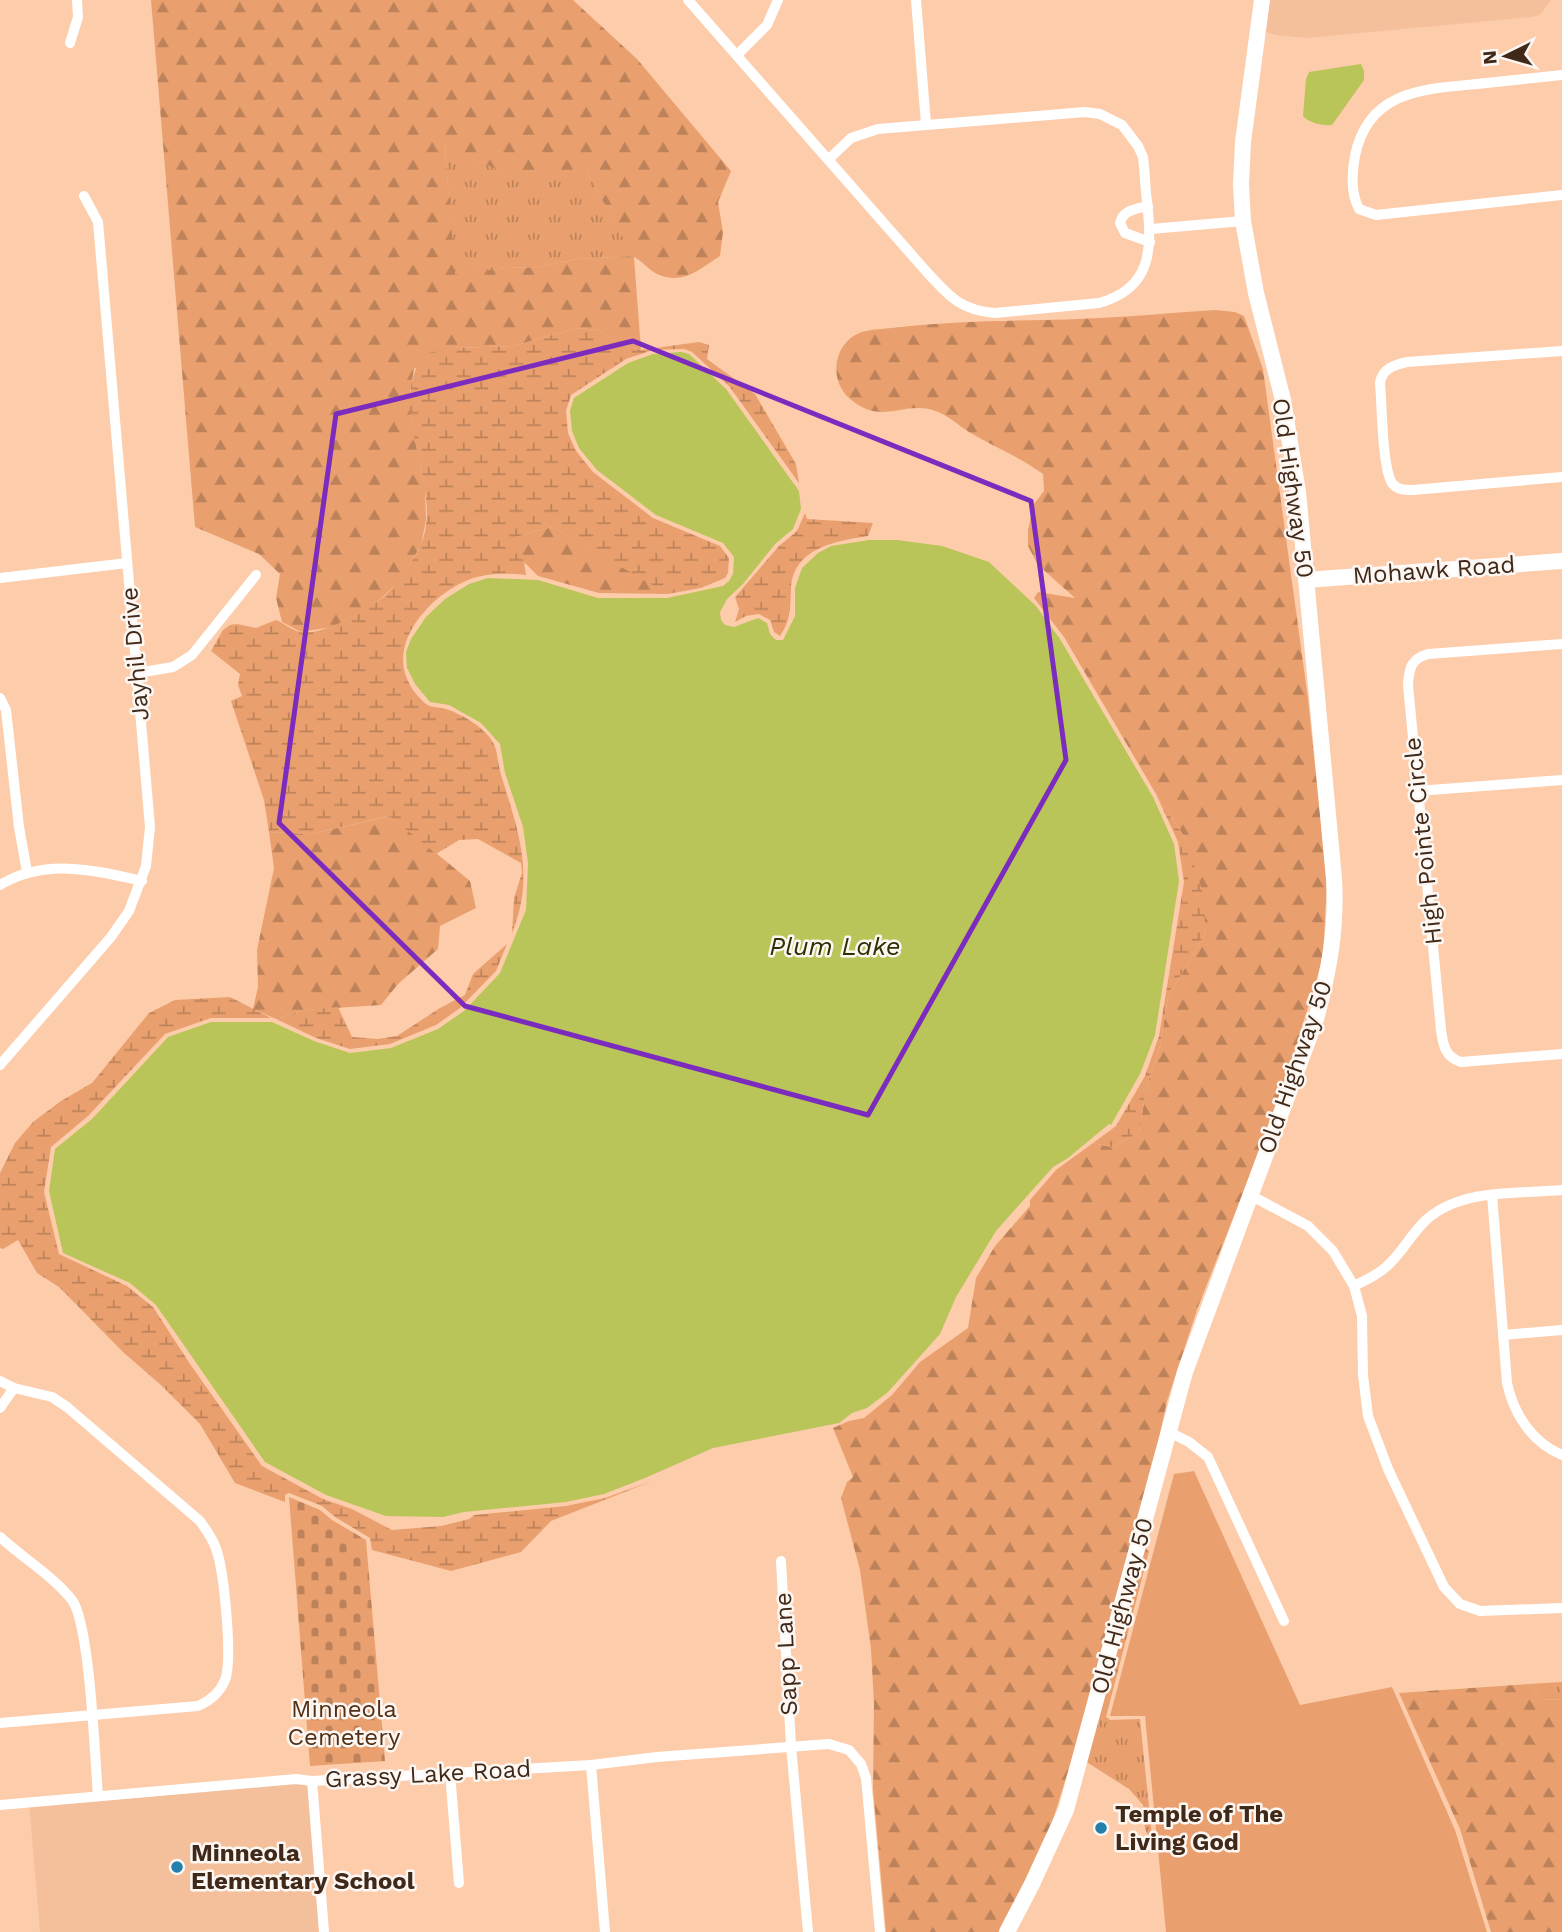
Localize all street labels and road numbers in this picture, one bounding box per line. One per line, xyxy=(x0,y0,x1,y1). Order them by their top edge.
street label: Old Highway 50 xyxy=(1267,396,1319,580)
street label: Mohawk Road xyxy=(1352,550,1516,590)
street label: Jayhil Drive xyxy=(115,586,155,722)
street label: High Pointe Circle xyxy=(1398,736,1448,946)
street label: Old Highway 50 xyxy=(1252,977,1338,1157)
street label: Old Highway 50 xyxy=(1085,1515,1159,1697)
street label: Sapp Lane xyxy=(769,1592,803,1716)
street label: Grassy Lake Road xyxy=(324,1755,532,1793)

